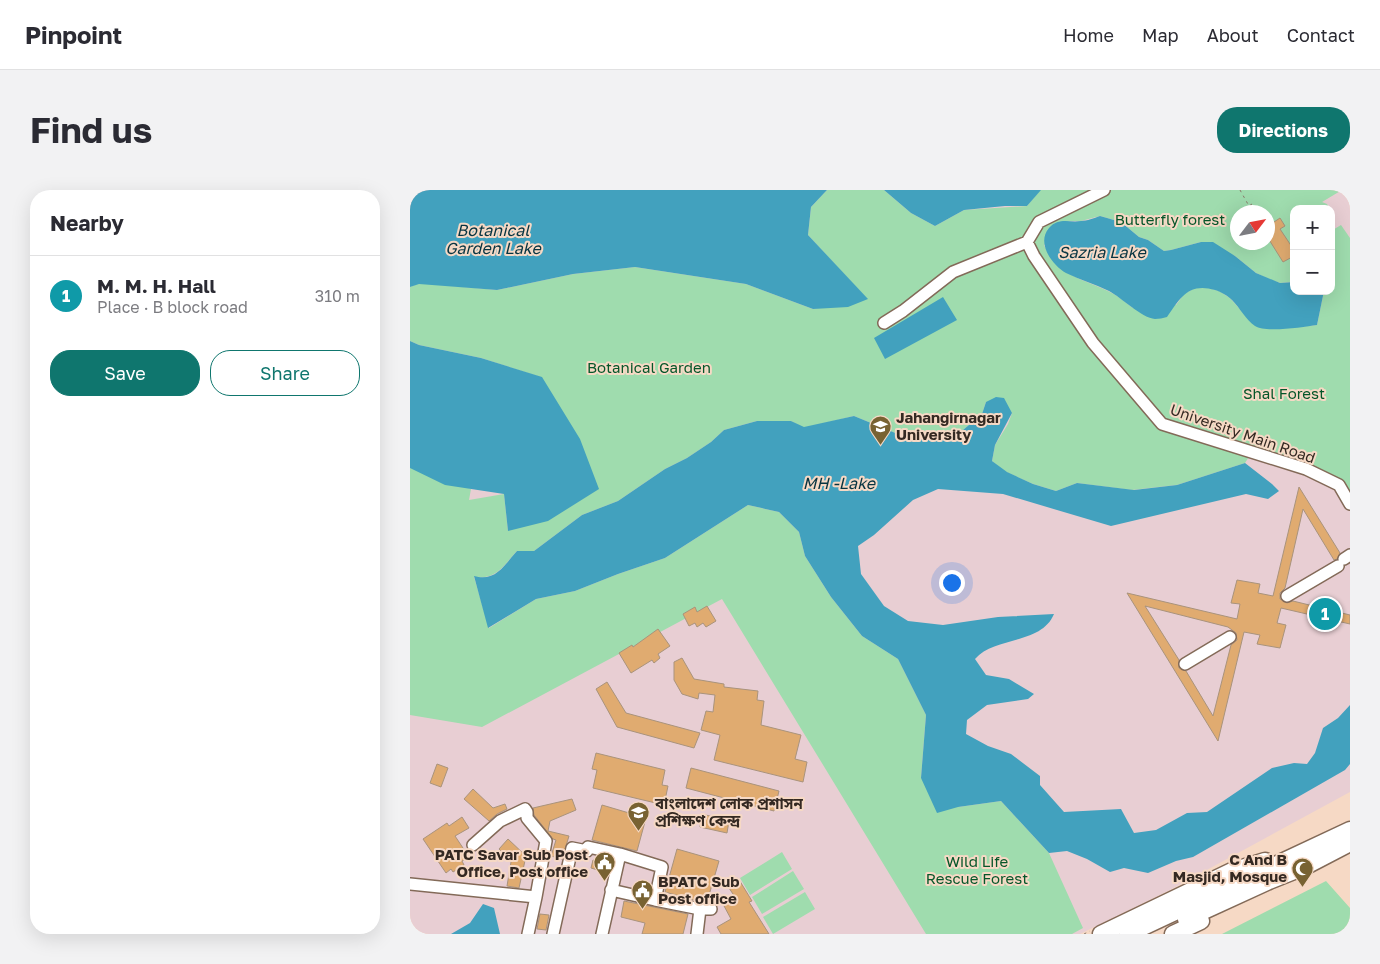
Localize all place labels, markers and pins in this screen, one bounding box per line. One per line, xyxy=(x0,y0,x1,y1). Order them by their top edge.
place label: Jahangirnagar University xyxy=(896,408,1001,443)
school or university icon: Jahangirnagar University xyxy=(868,414,892,445)
pin: 1 xyxy=(1309,595,1341,633)
place label: বাংলাদেশ লোক প্রশাসন প্রশিক্ষণ কেন্দ্র xyxy=(654,794,803,829)
school or university icon: বাংলাদেশ লোক প্রশাসন প্রশিক্ষণ কেন্দ্র xyxy=(627,800,651,831)
place label: PATC Savar Sub Post Office, Post office xyxy=(435,845,588,880)
place label: C And B Masjid, Mosque xyxy=(1173,850,1287,885)
public building icon: PATC Savar Sub Post Office, Post office xyxy=(592,851,616,882)
mosque icon: C And B Masjid, Mosque xyxy=(1291,856,1315,887)
place label: BPATC Sub Post office xyxy=(658,872,739,907)
public building icon: BPATC Sub Post office xyxy=(630,878,654,909)

